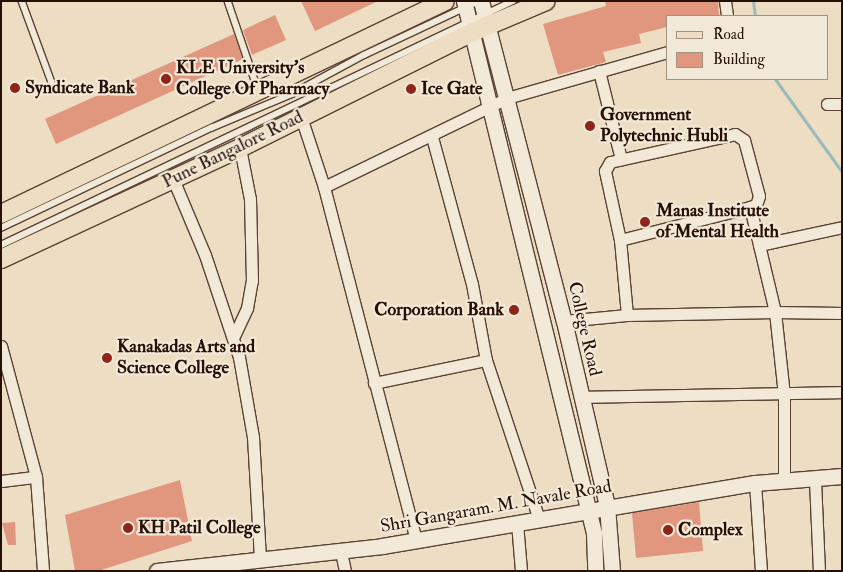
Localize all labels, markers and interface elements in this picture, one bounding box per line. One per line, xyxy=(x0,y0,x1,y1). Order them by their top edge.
legend xyxy=(666,15,828,80)
text: Road xyxy=(713,25,744,44)
text: Building xyxy=(713,50,765,69)
place label: KLE University's College Of Pharmacy xyxy=(176,58,330,100)
marker: KLE University's College Of Pharmacy xyxy=(160,73,172,85)
place label: Syndicate Bank xyxy=(25,77,135,99)
place label: Ice Gate xyxy=(421,78,483,100)
marker: Syndicate Bank xyxy=(9,82,21,94)
marker: Ice Gate xyxy=(405,83,417,95)
place label: Government Polytechnic Hubli xyxy=(600,105,728,148)
street label: Pune Bangalore Road xyxy=(159,107,307,193)
marker: Government Polytechnic Hubli xyxy=(584,120,596,132)
place label: Manas Institute of Mental Health xyxy=(656,201,779,243)
marker: Manas Institute of Mental Health xyxy=(638,215,652,229)
street label: College Road xyxy=(563,280,605,378)
place label: Corporation Bank xyxy=(374,299,504,321)
marker: Corporation Bank xyxy=(508,304,520,316)
place label: Kanakadas Arts and Science College xyxy=(117,337,255,379)
marker: Kanakadas Arts and Science College xyxy=(101,352,113,364)
street label: Shri Gangaram. M. Navale Road xyxy=(379,476,613,538)
place label: KH Patil College xyxy=(138,517,260,539)
place label: Complex xyxy=(678,519,743,541)
marker: KH Patil College xyxy=(122,522,134,534)
marker: Complex xyxy=(662,524,674,536)

